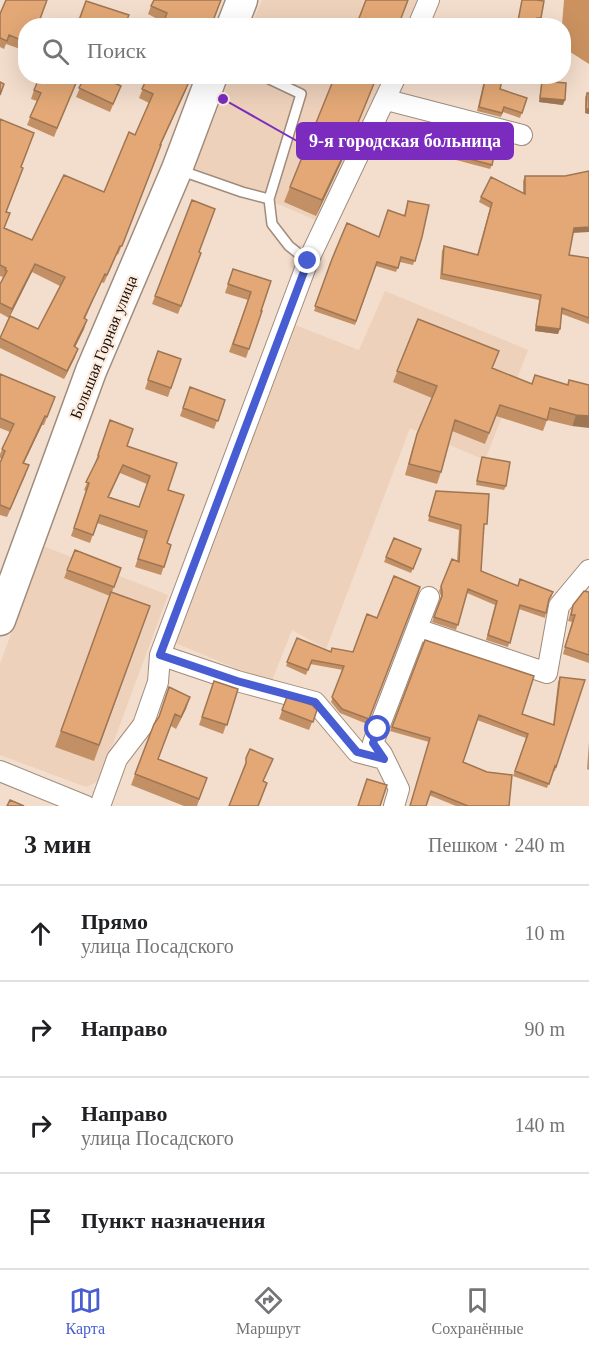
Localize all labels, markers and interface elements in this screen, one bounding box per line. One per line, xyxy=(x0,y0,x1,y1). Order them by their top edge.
search box xyxy=(18,18,571,84)
icon: search xyxy=(39,35,72,68)
text: Поиск xyxy=(87,38,146,63)
callout: 9-я городская больница xyxy=(297,123,513,159)
text: 9-я городская больница xyxy=(309,131,501,151)
route end xyxy=(294,247,320,273)
street label: Большая Горная улица xyxy=(67,273,141,422)
route start xyxy=(364,715,390,741)
text: 3 мин xyxy=(24,830,91,859)
text: Пешком · 240 m xyxy=(428,834,565,856)
text: Прямо xyxy=(81,909,148,934)
icon: ahead xyxy=(24,917,57,950)
text: 10 m xyxy=(524,922,565,944)
text: улица Посадского xyxy=(81,935,234,957)
icon: right xyxy=(24,1013,57,1046)
text: Направо xyxy=(81,1016,167,1041)
text: 90 m xyxy=(524,1018,565,1040)
text: Направо xyxy=(81,1101,167,1126)
icon: right xyxy=(24,1109,57,1142)
text: 140 m xyxy=(514,1114,565,1136)
text: улица Посадского xyxy=(81,1127,234,1149)
icon: arrive xyxy=(24,1205,57,1238)
text: Пункт назначения xyxy=(81,1208,266,1233)
tab: Карта xyxy=(65,1284,105,1338)
tab: Маршрут xyxy=(236,1284,301,1338)
tab: Сохранённые xyxy=(432,1284,524,1338)

